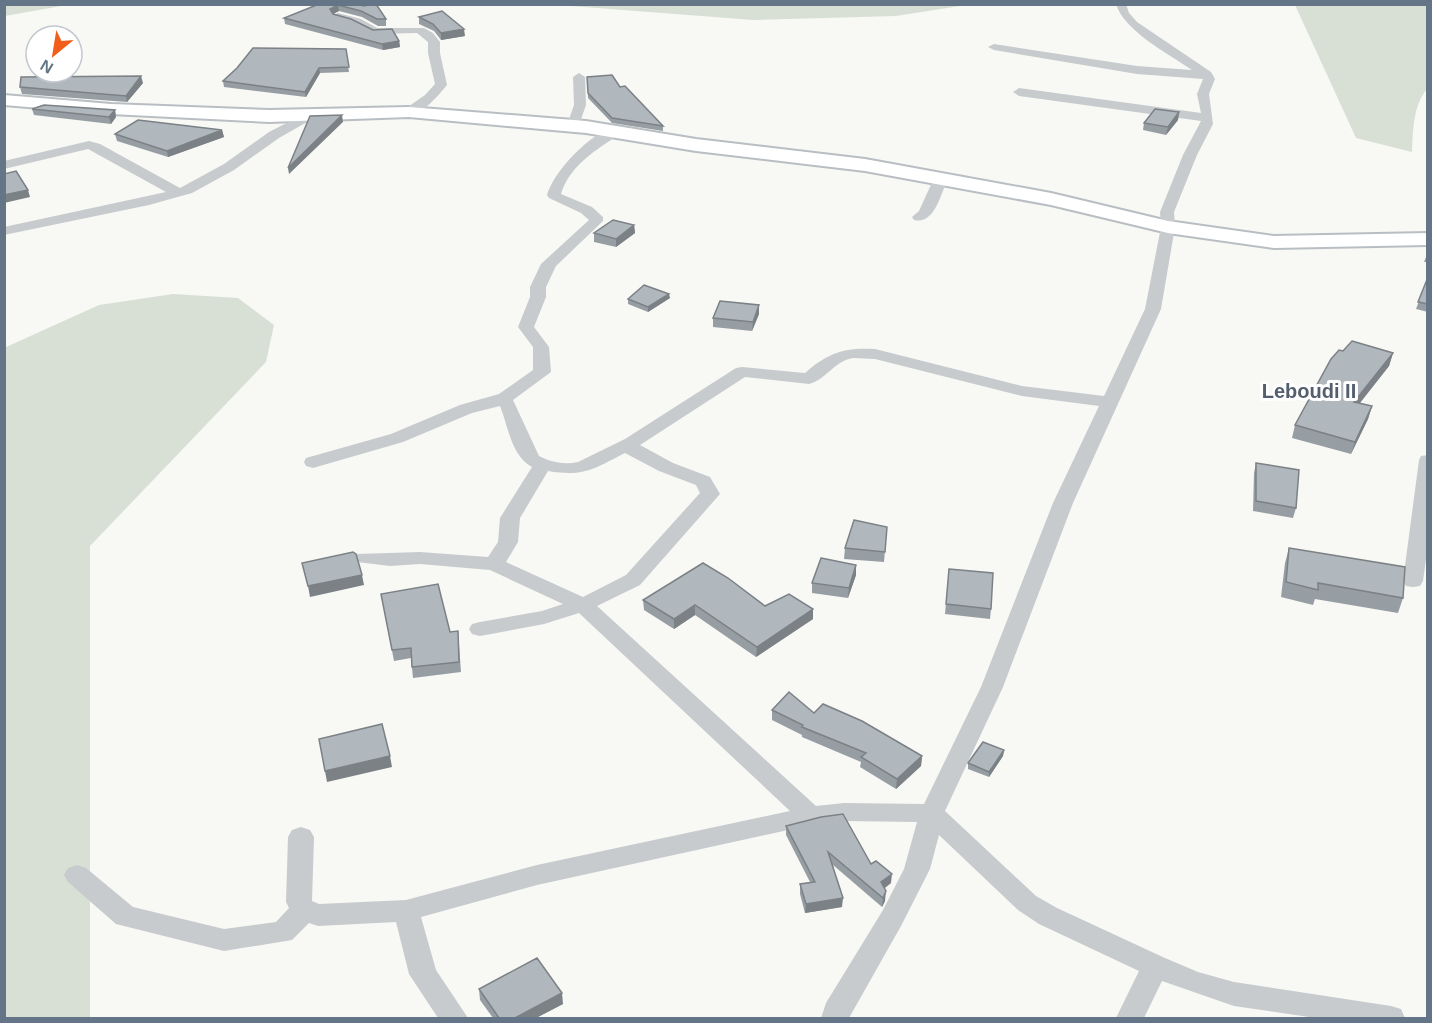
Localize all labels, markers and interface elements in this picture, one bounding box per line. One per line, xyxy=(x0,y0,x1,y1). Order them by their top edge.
north arrow xyxy=(24,24,84,84)
text: N xyxy=(37,56,56,77)
district label: Leboudi II xyxy=(1262,380,1356,402)

